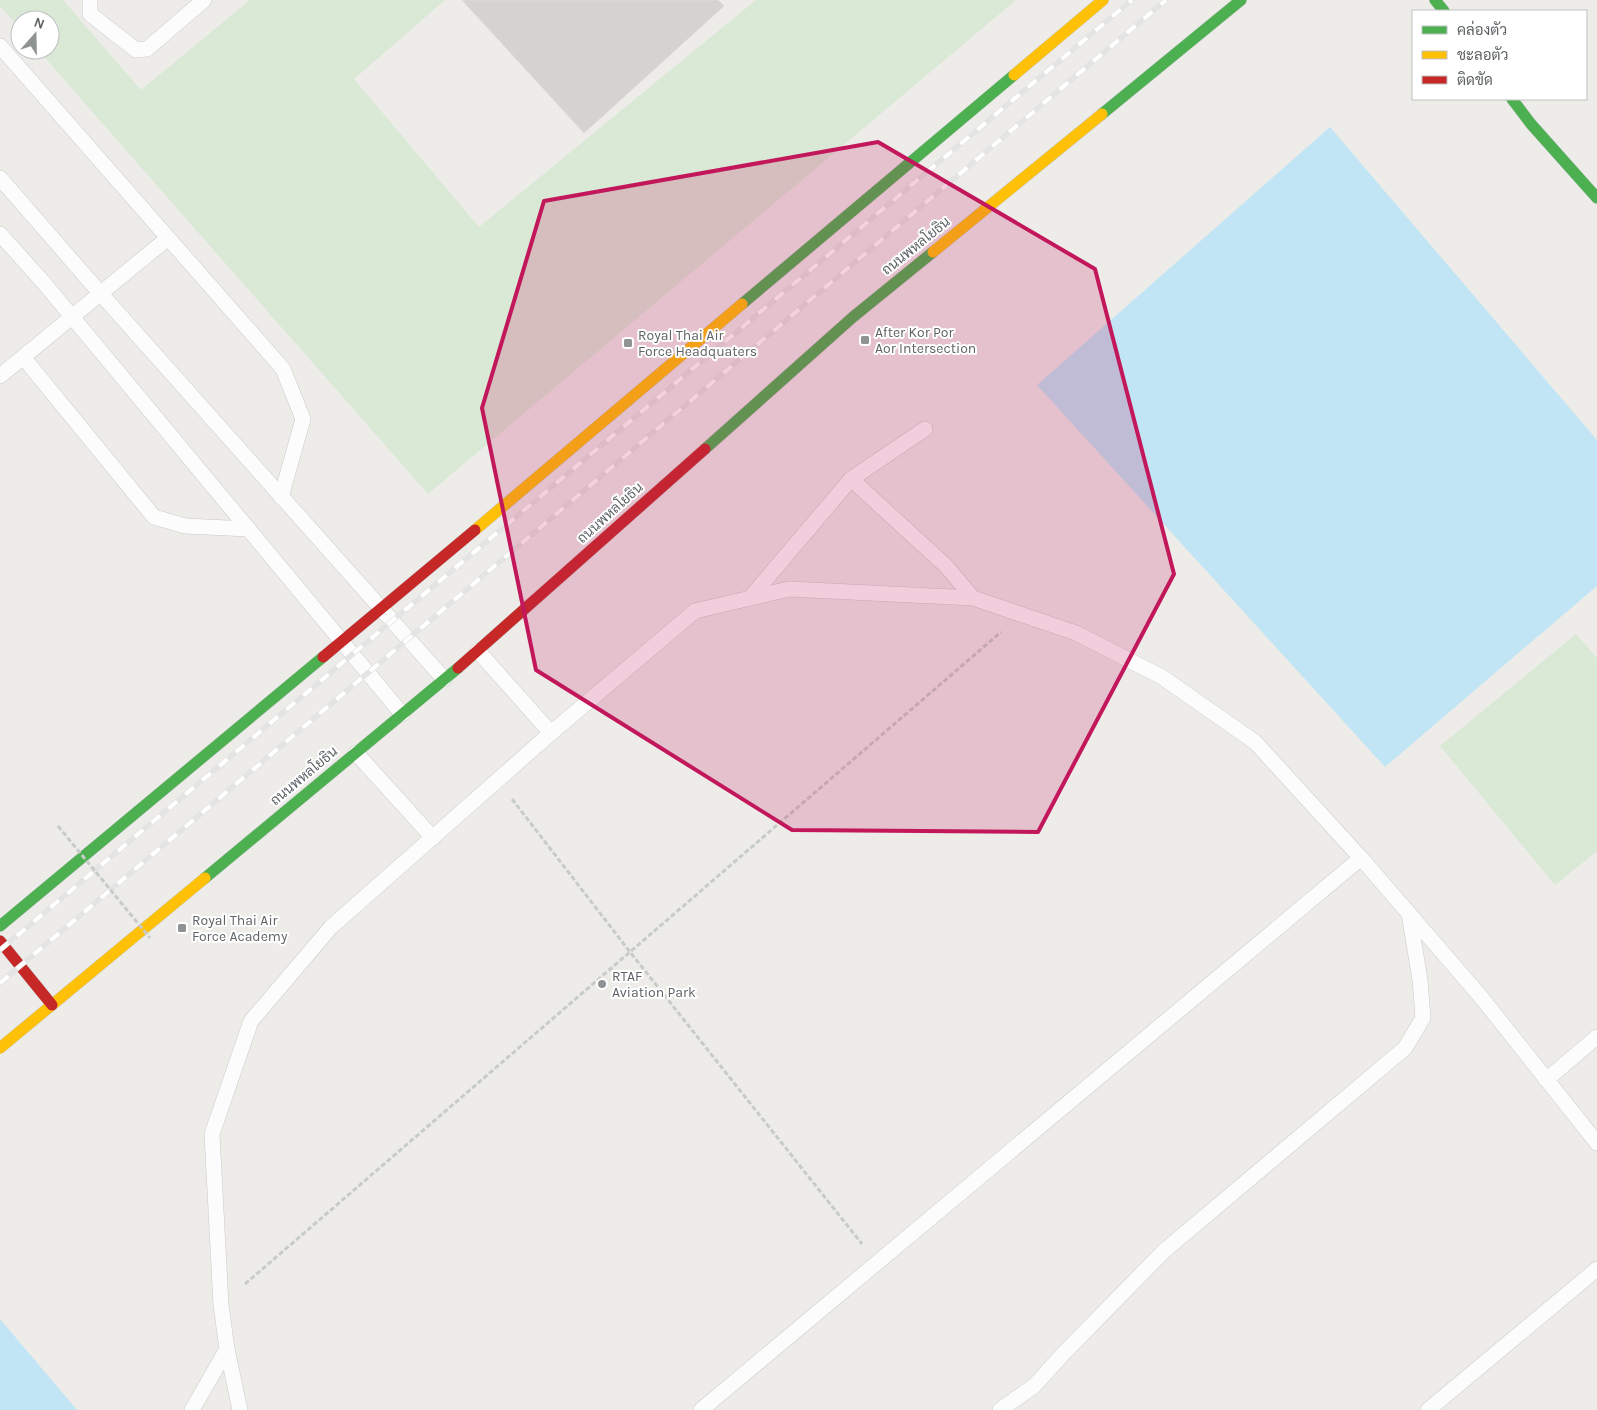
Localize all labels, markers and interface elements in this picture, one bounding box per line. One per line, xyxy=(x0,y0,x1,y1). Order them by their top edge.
north arrow xyxy=(10,10,60,60)
legend xyxy=(1412,10,1587,100)
text: N xyxy=(32,14,47,33)
text: คล่องตัว xyxy=(1457,20,1507,39)
text: ชะลอตัว xyxy=(1457,46,1508,64)
text: ติดขัด xyxy=(1457,71,1493,89)
street label: ถนนพหลโยธิน xyxy=(878,213,954,279)
place label: After Kor Por Aor Intersection xyxy=(875,324,976,357)
place label: Royal Thai Air Force Headquaters xyxy=(638,327,757,360)
marker: After Kor Por Aor Intersection xyxy=(859,334,871,346)
marker: Royal Thai Air Force Headquaters xyxy=(622,337,634,349)
street label: ถนนพหลโยธิน xyxy=(574,479,647,547)
street label: ถนนพหลโยธิน xyxy=(267,743,341,809)
place label: Royal Thai Air Force Academy xyxy=(192,912,288,945)
marker: Royal Thai Air Force Academy xyxy=(176,922,188,934)
place label: RTAF Aviation Park xyxy=(612,968,696,1001)
marker: RTAF Aviation Park xyxy=(596,978,608,990)

